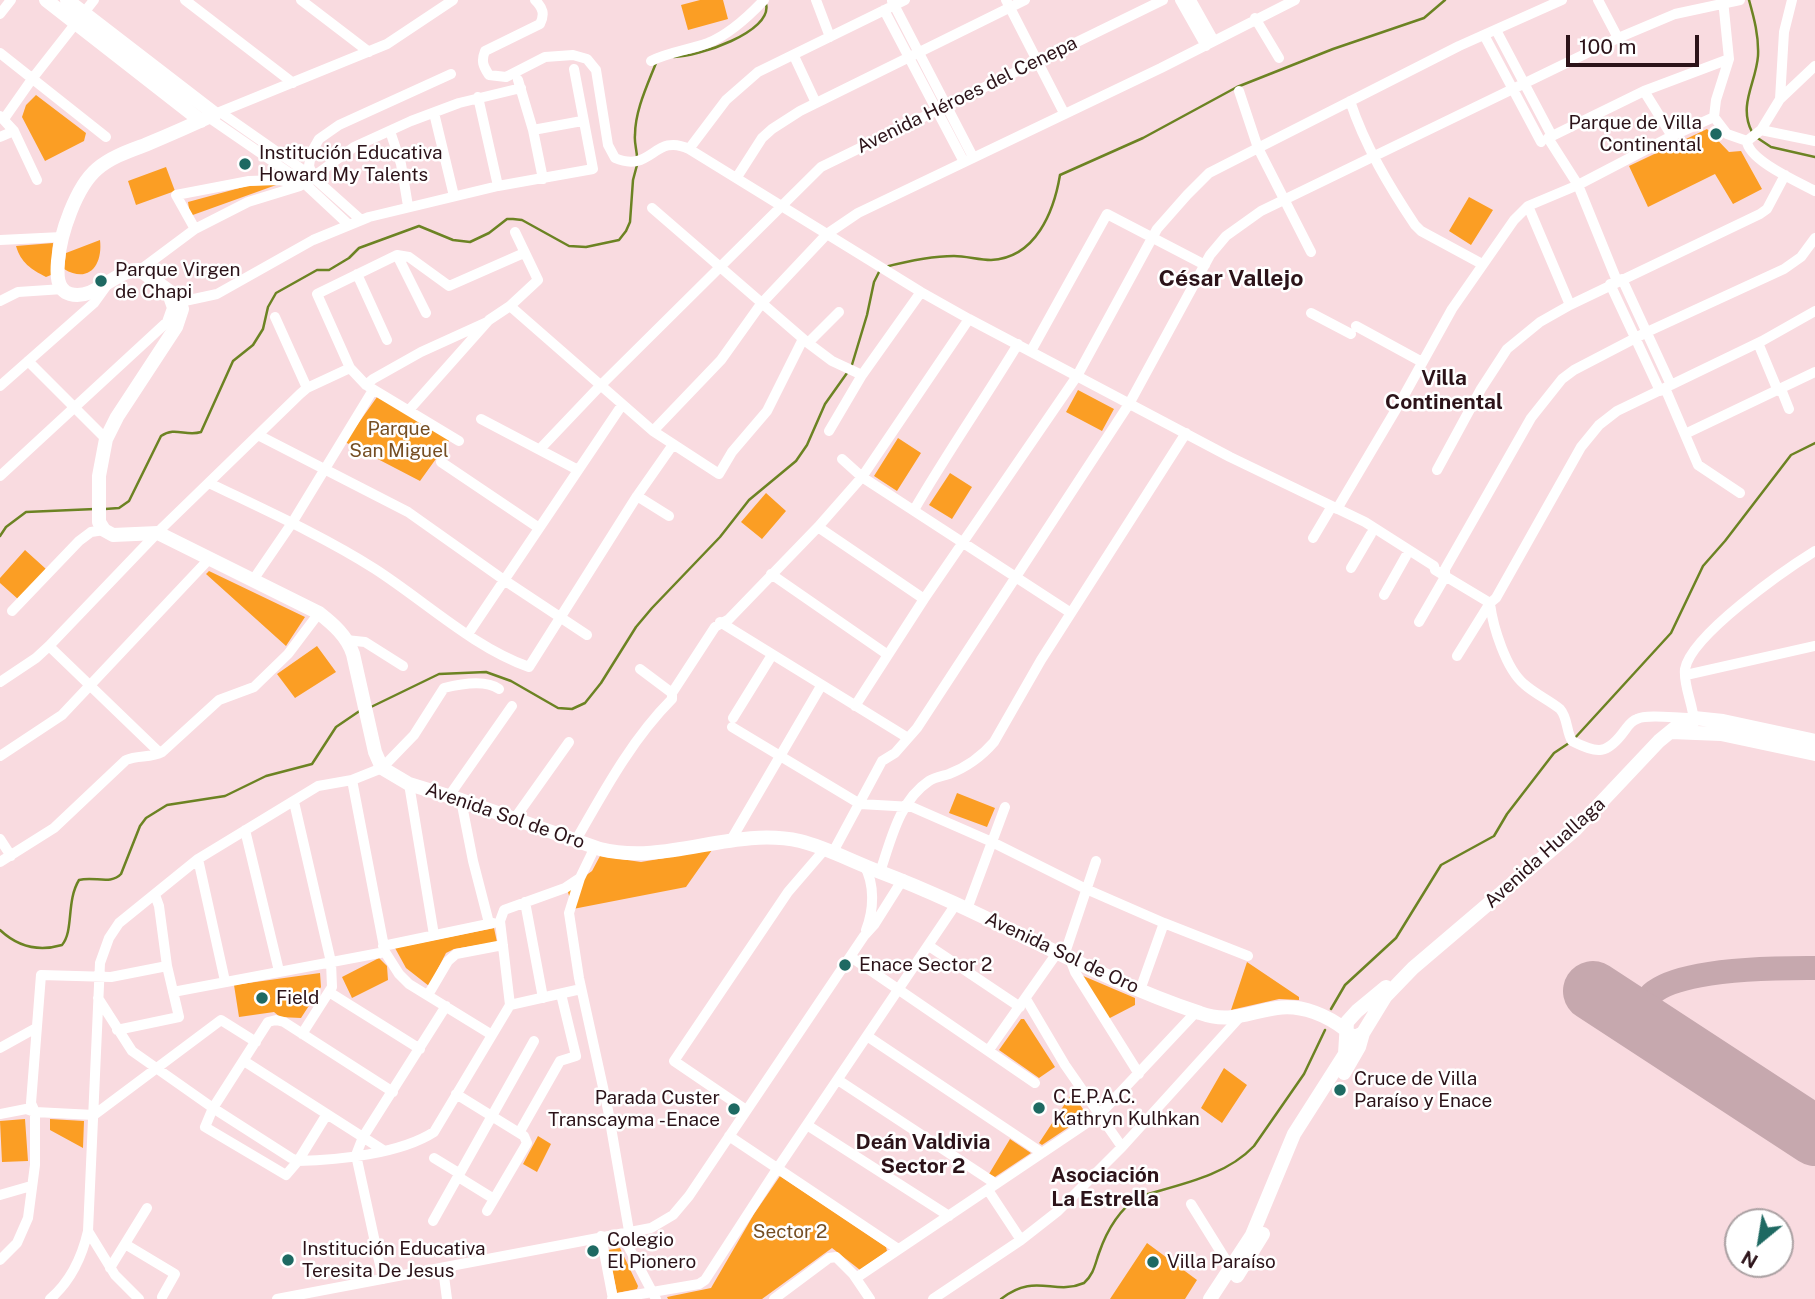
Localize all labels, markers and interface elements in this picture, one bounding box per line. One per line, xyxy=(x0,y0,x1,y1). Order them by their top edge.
scale bar xyxy=(1570,21,1703,65)
street label: Avenida Héroes del Cenepa xyxy=(853,32,1081,158)
text: 100 m xyxy=(1579,34,1636,59)
place label: Parque de Villa Continental xyxy=(1569,112,1702,156)
marker: Parque de Villa Continental xyxy=(1708,126,1724,142)
place label: Institución Educativa Howard My Talents xyxy=(259,142,443,186)
marker: Institución Educativa Howard My Talents xyxy=(237,156,253,172)
place label: Parque Virgen de Chapi xyxy=(115,259,240,303)
district label: César Vallejo xyxy=(1159,265,1303,293)
marker: Parque Virgen de Chapi xyxy=(93,273,109,289)
district label: Villa Continental xyxy=(1385,366,1503,416)
park label: Parque San Miguel xyxy=(349,418,449,462)
street label: Avenida Sol de Oro xyxy=(422,778,588,854)
street label: Avenida Huallaga xyxy=(1480,793,1610,913)
street label: Avenida Sol de Oro xyxy=(981,907,1143,999)
place label: Enace Sector 2 xyxy=(859,954,992,976)
marker: Enace Sector 2 xyxy=(837,957,853,973)
place label: Field xyxy=(276,987,319,1009)
marker: Field xyxy=(254,990,270,1006)
place label: Cruce de Villa Paraíso y Enace xyxy=(1354,1068,1492,1112)
marker: Cruce de Villa Paraíso y Enace xyxy=(1332,1082,1348,1098)
place label: C.E.P.A.C. Kathryn Kulhkan xyxy=(1053,1086,1200,1130)
place label: Parada Custer Transcayma -Enace xyxy=(548,1087,720,1131)
marker: C.E.P.A.C. Kathryn Kulhkan xyxy=(1031,1100,1047,1116)
marker: Parada Custer Transcayma -Enace xyxy=(726,1101,742,1117)
district label: Deán Valdivia Sector 2 xyxy=(856,1130,990,1180)
district label: Asociación La Estrella xyxy=(1051,1163,1159,1213)
north arrow xyxy=(1724,1208,1794,1278)
park label: Sector 2 xyxy=(753,1221,827,1243)
place label: Colegio El Pionero xyxy=(607,1229,696,1273)
place label: Institución Educativa Teresita De Jesus xyxy=(302,1238,486,1282)
marker: Colegio El Pionero xyxy=(585,1243,601,1259)
text: N xyxy=(1738,1246,1761,1273)
place label: Villa Paraíso xyxy=(1167,1251,1276,1273)
marker: Institución Educativa Teresita De Jesus xyxy=(280,1252,296,1268)
marker: Villa Paraíso xyxy=(1145,1254,1161,1270)

